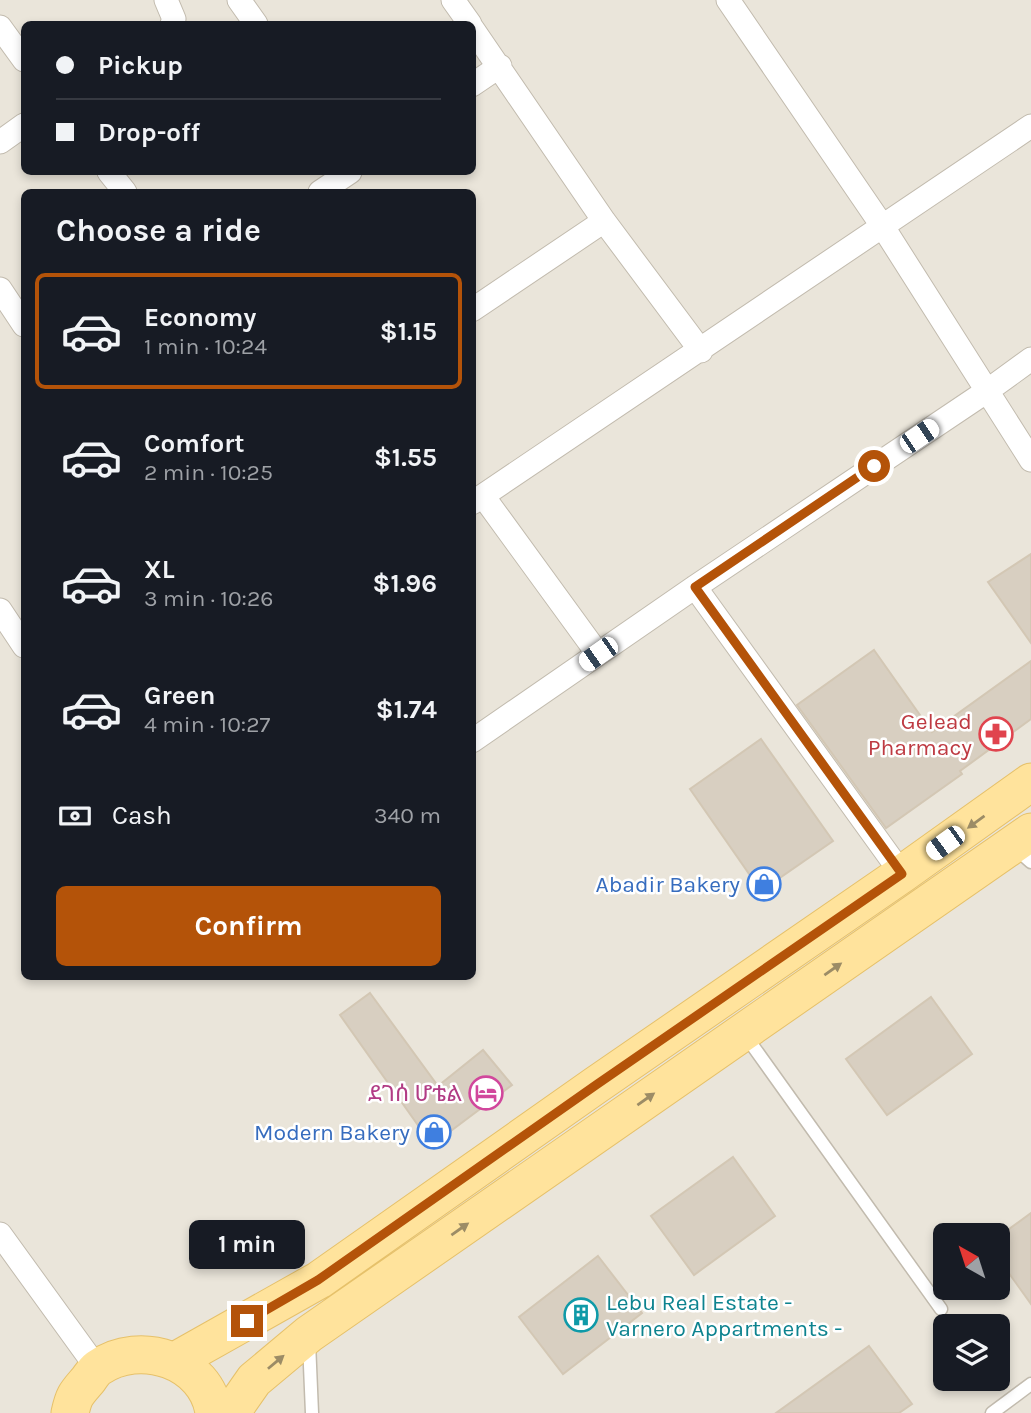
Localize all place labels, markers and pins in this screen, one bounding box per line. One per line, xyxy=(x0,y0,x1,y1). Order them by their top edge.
place label: Gelead Pharmacy xyxy=(868,708,972,761)
pharmacy icon: Gelead Pharmacy xyxy=(977,715,1015,753)
shop icon: Abadir Bakery xyxy=(745,865,783,903)
place label: Abadir Bakery xyxy=(595,871,740,898)
hotel icon: ደገሰ ሆቴል xyxy=(467,1074,505,1112)
place label: ደገሰ ሆቴል xyxy=(368,1080,462,1107)
shop icon: Modern Bakery xyxy=(415,1113,453,1151)
place label: Modern Bakery xyxy=(254,1119,410,1146)
place label: Lebu Real Estate - Varnero Appartments - xyxy=(606,1289,842,1342)
building icon: Lebu Real Estate - Varnero Appartments - xyxy=(562,1296,600,1334)

